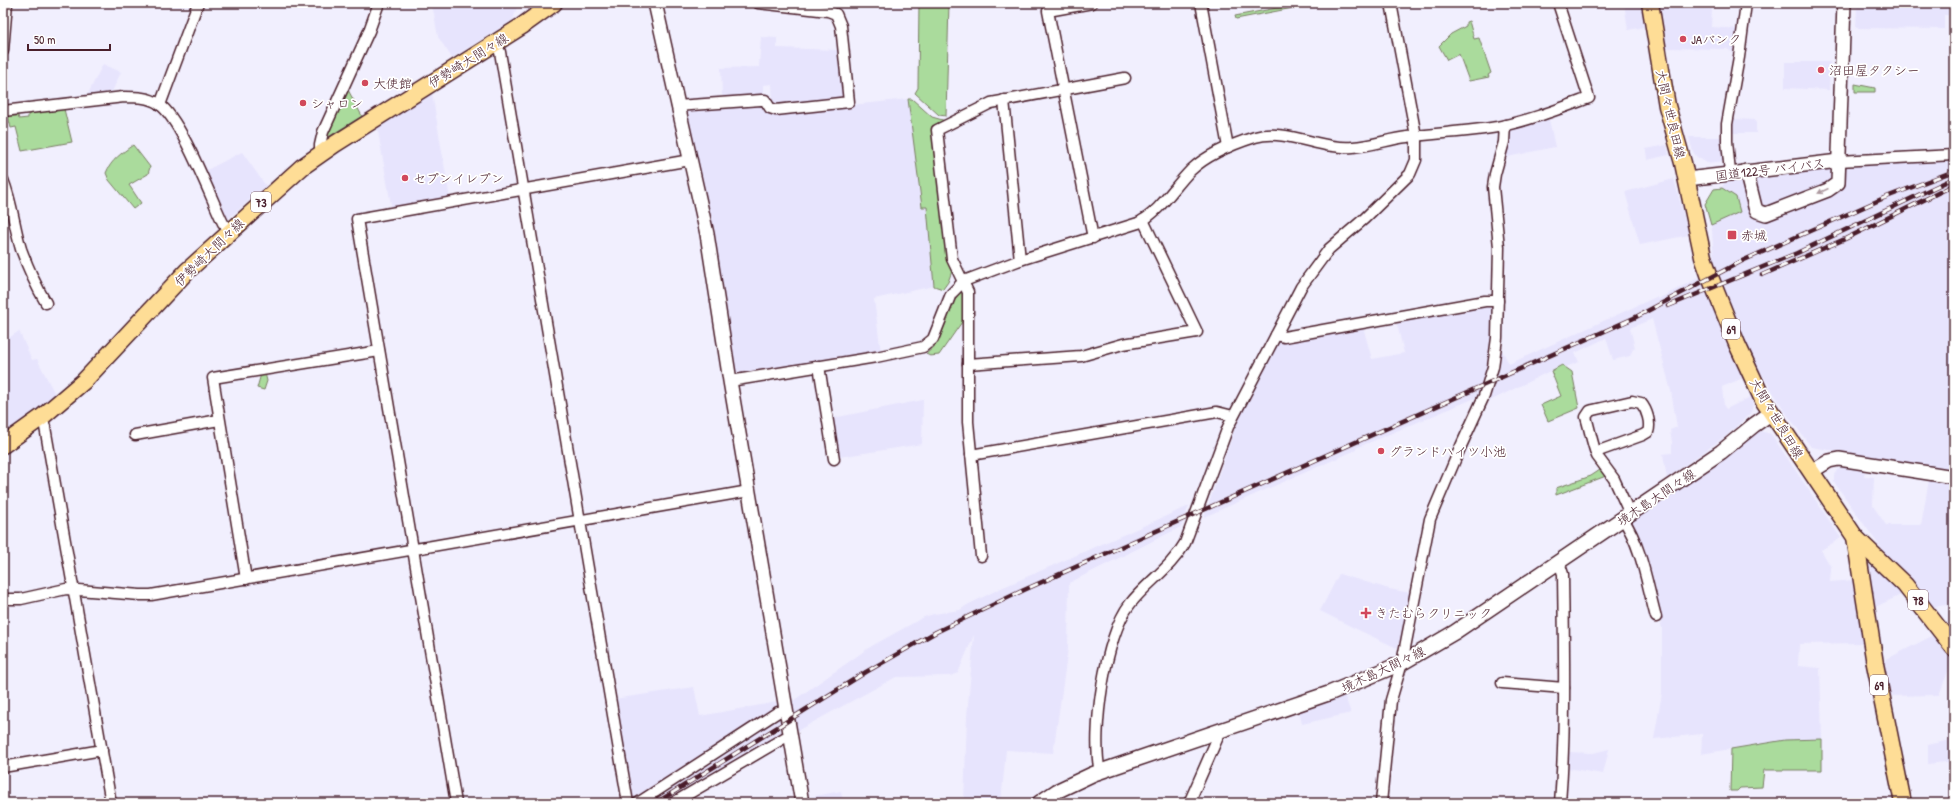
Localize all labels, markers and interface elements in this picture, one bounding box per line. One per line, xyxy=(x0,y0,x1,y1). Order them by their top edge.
scale bar xyxy=(28,26,110,52)
street label: 伊勢崎大間々線 xyxy=(425,28,512,92)
place label: JAバンク xyxy=(1691,30,1741,48)
text: 50 m xyxy=(34,31,55,48)
marker: JAバンク xyxy=(1678,34,1688,44)
place label: 沼田屋タクシー xyxy=(1829,61,1920,79)
marker: 沼田屋タクシー xyxy=(1816,65,1826,75)
street label: 大間々世良田線 xyxy=(1652,68,1690,161)
place label: 大使館 xyxy=(373,74,412,92)
marker: 大使館 xyxy=(360,78,370,88)
place label: シャロン xyxy=(311,94,363,112)
marker: シャロン xyxy=(298,98,308,108)
street label: 国道122号 バイパス xyxy=(1714,153,1826,185)
place label: セブンイレブン xyxy=(413,169,504,187)
marker: セブンイレブン xyxy=(400,173,410,183)
one-way arrow xyxy=(1817,189,1829,195)
road number: 73 xyxy=(251,192,271,212)
street label: 伊勢崎大間々線 xyxy=(170,213,249,290)
place label: 赤城 xyxy=(1741,226,1767,244)
marker: 赤城 xyxy=(1726,229,1738,241)
road number: 69 xyxy=(1722,319,1740,339)
street label: 大間々世良田線 xyxy=(1746,374,1809,462)
place label: グランドハイツ小池 xyxy=(1389,442,1506,460)
marker: グランドハイツ小池 xyxy=(1376,446,1386,456)
street label: 境木島大間々線 xyxy=(1613,464,1700,530)
road number: 78 xyxy=(1908,590,1928,610)
place label: きたむらクリニック xyxy=(1375,604,1492,622)
marker: きたむらクリニック xyxy=(1360,607,1372,619)
street label: 境木島大間々線 xyxy=(1338,641,1429,696)
road number: 69 xyxy=(1870,675,1888,695)

